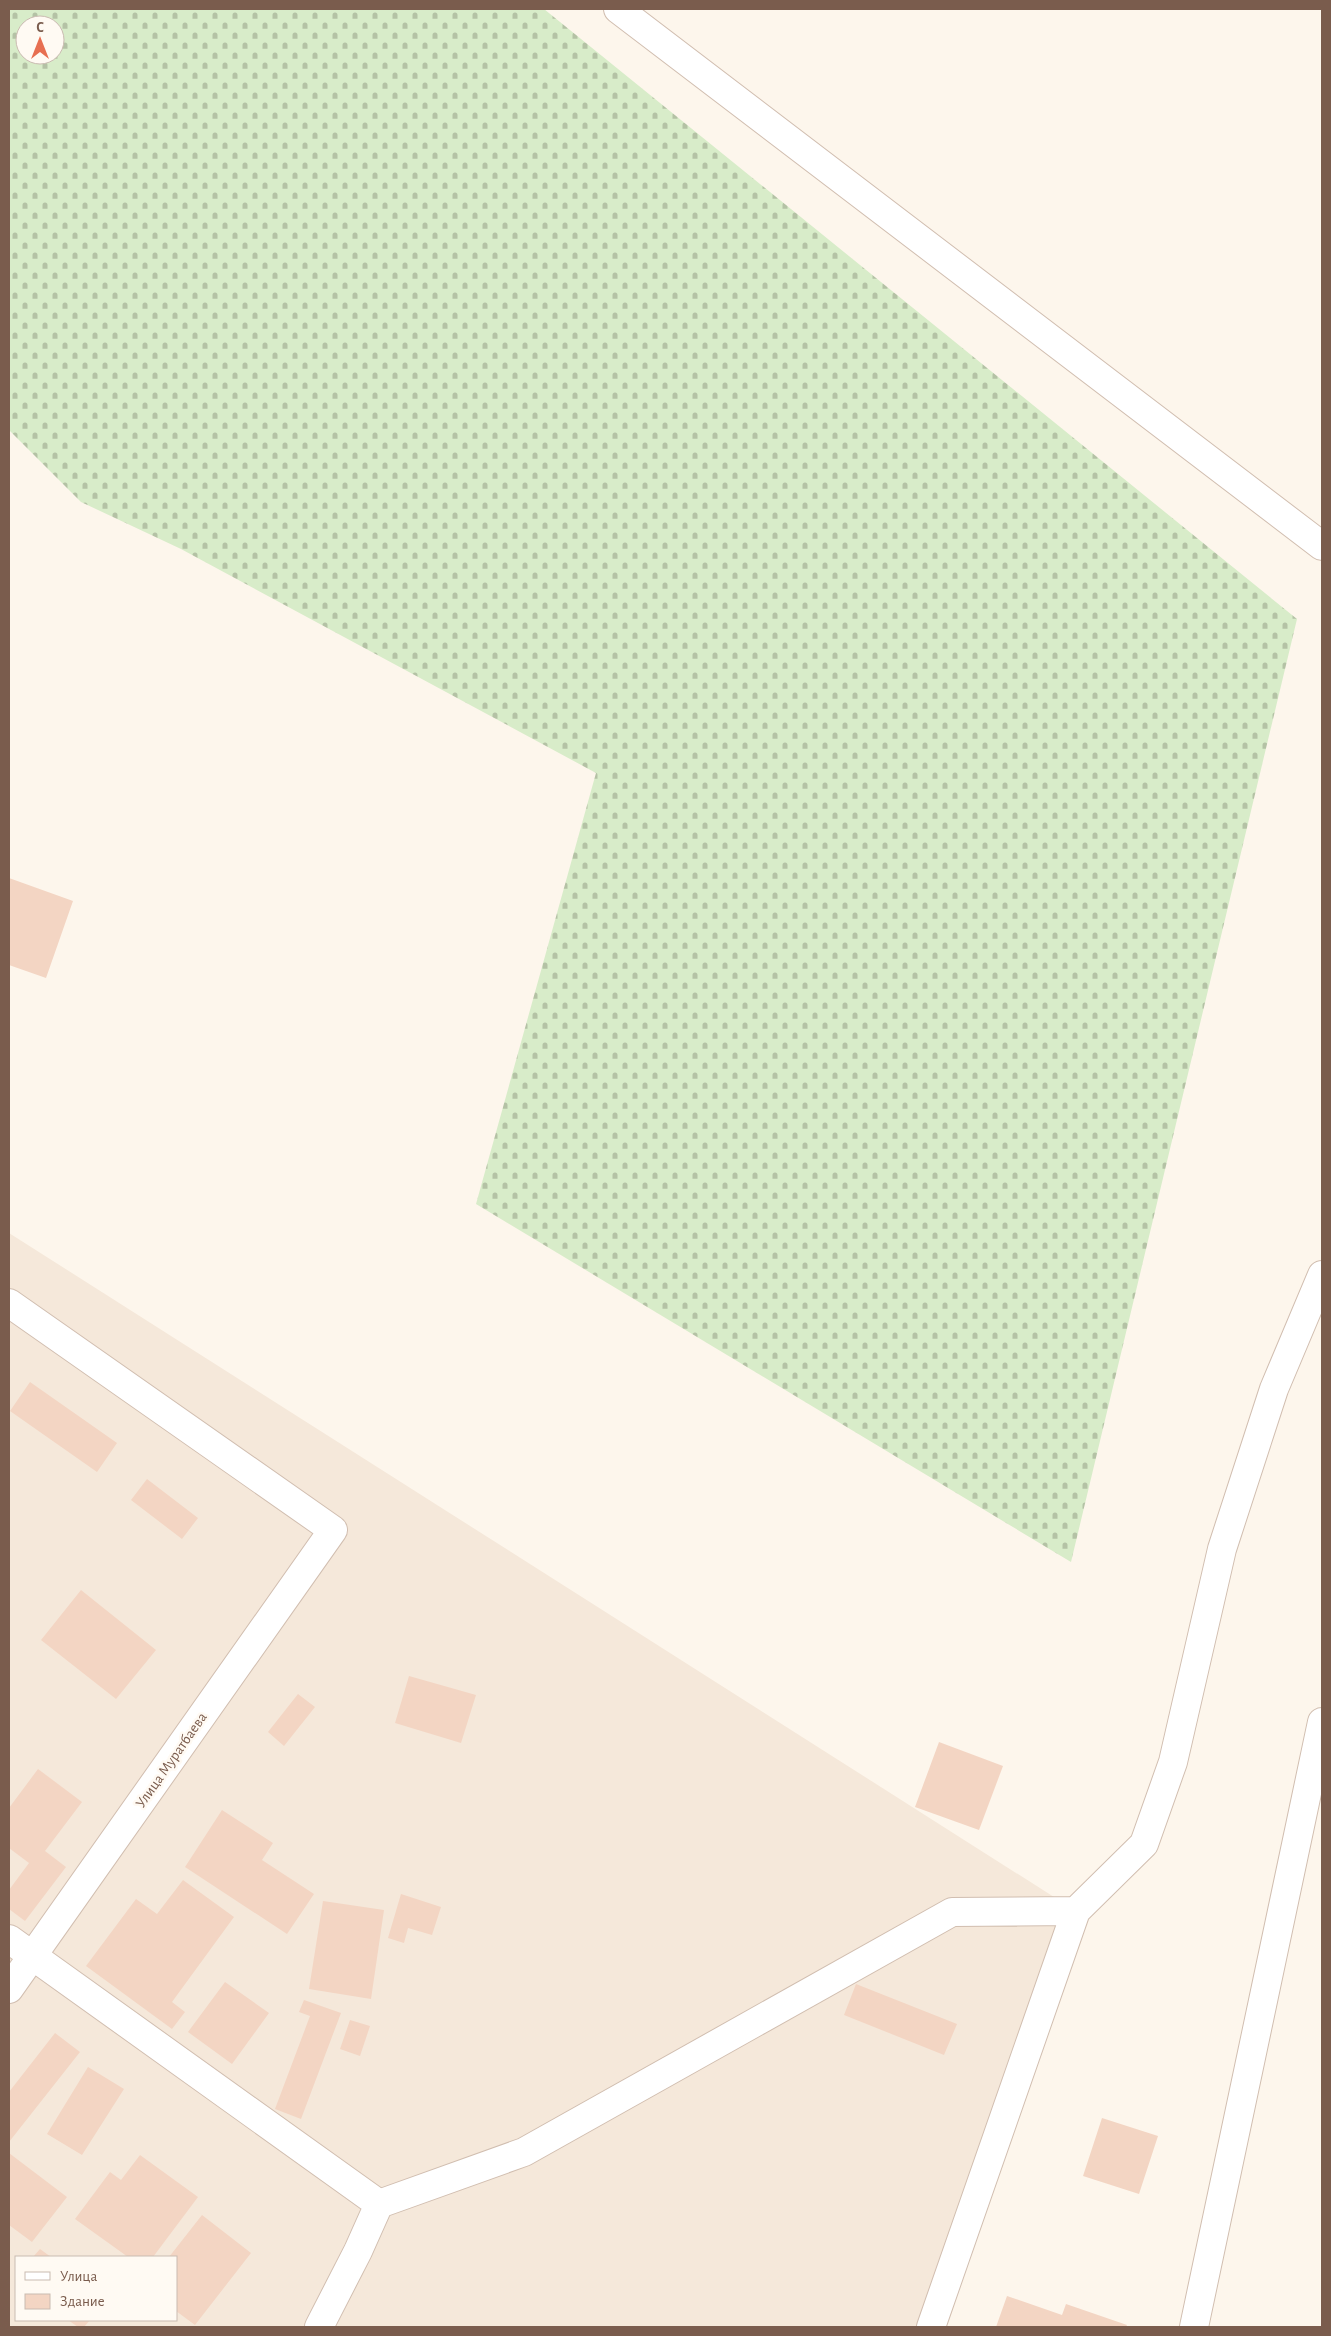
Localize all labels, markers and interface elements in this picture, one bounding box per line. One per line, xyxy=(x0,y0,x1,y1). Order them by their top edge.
north arrow xyxy=(15,15,65,65)
text: С xyxy=(36,21,44,35)
street label: Улица Муратбаева xyxy=(133,1710,210,1811)
legend xyxy=(15,2256,178,2321)
text: Улица xyxy=(60,2269,97,2284)
text: Здание xyxy=(60,2294,105,2309)

